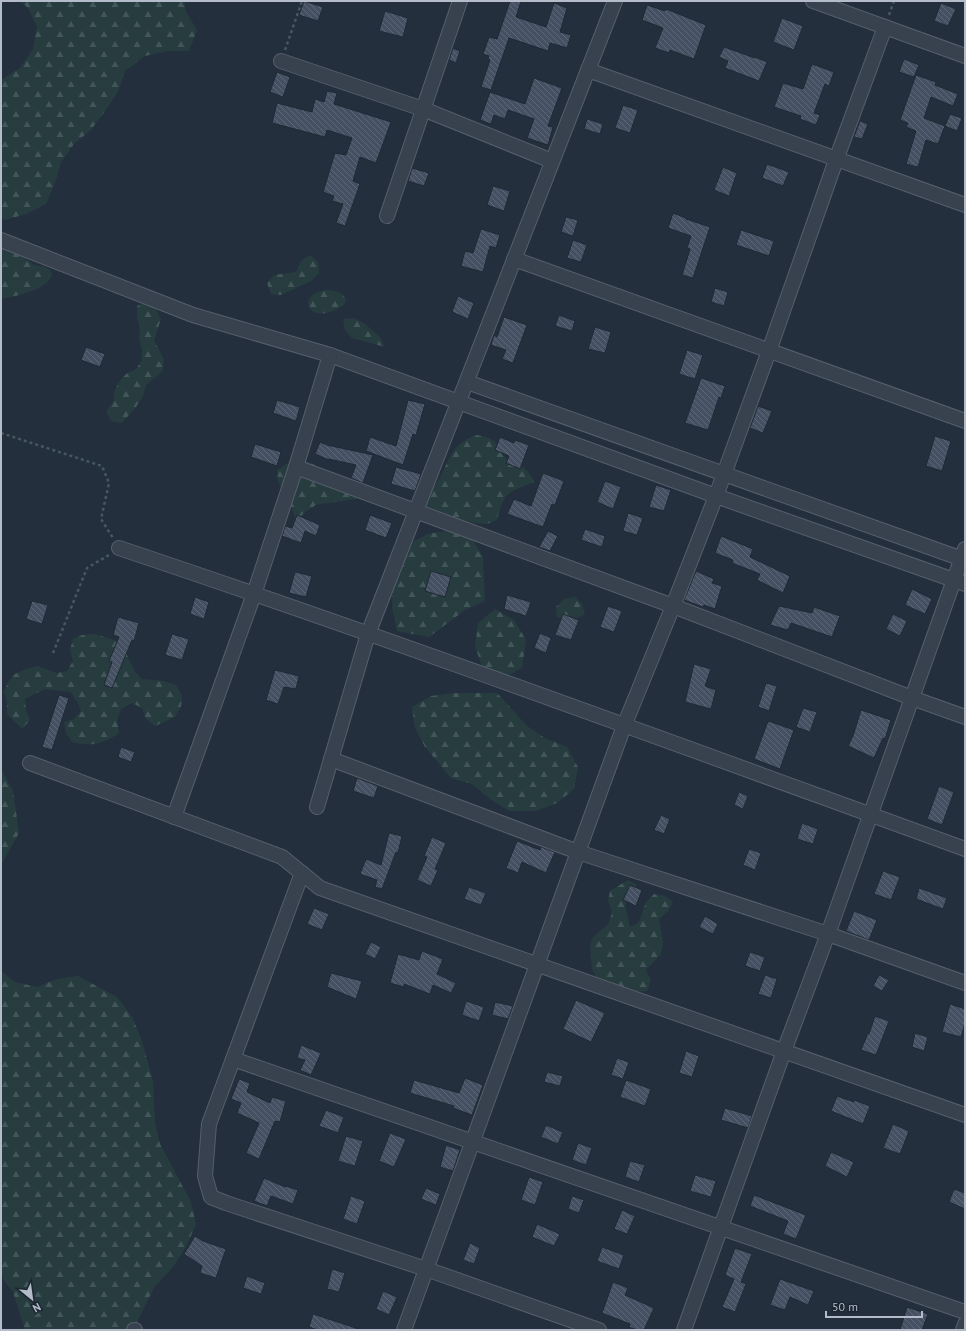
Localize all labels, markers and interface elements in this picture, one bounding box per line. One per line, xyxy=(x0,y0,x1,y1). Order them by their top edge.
north arrow xyxy=(12,1279,52,1319)
scale bar xyxy=(826,1293,922,1319)
text: 50 m xyxy=(832,1299,858,1314)
text: N xyxy=(30,1300,43,1316)

